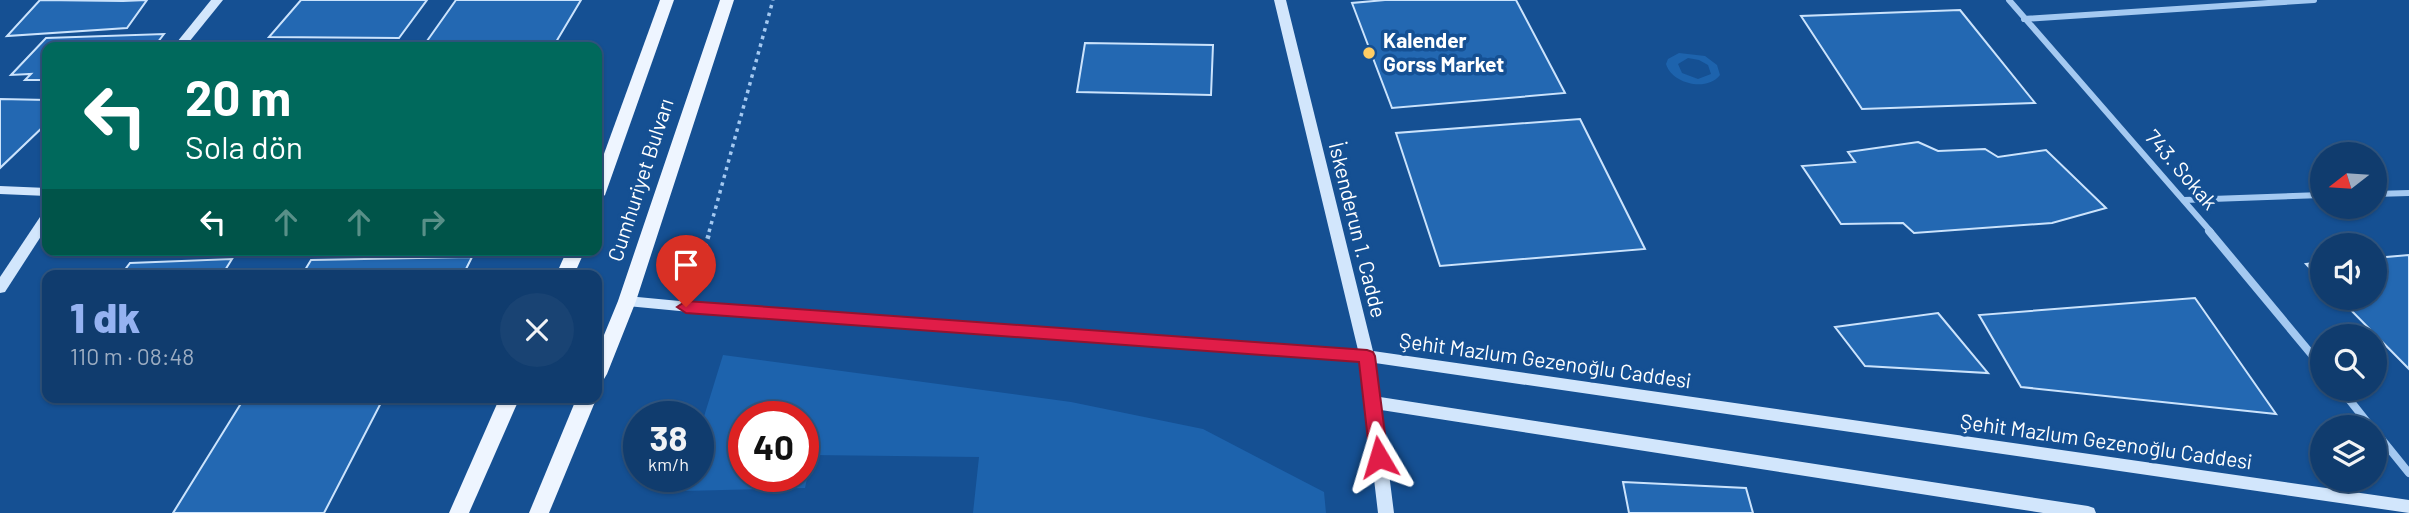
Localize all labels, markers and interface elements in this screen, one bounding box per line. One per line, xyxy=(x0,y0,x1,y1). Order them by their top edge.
place label: Kalender Gorss Market xyxy=(1383,27,1504,76)
marker: Kalender Gorss Market xyxy=(1361,45,1377,61)
text: 20 m xyxy=(185,67,291,126)
icon: left xyxy=(70,70,161,161)
street label: Cumhuriyet Bulvarı xyxy=(601,95,678,264)
street label: 743. Sokak xyxy=(2141,124,2224,214)
text: Sola dön xyxy=(185,127,303,165)
street label: İskenderun 1. Cadde xyxy=(1325,139,1392,320)
north arrow xyxy=(2310,142,2387,219)
map controls xyxy=(2310,142,2387,492)
icon: left xyxy=(194,203,232,241)
icon: ahead xyxy=(267,203,305,241)
icon: ahead xyxy=(340,203,378,241)
icon: right xyxy=(413,203,451,241)
button: sound xyxy=(2310,233,2387,310)
pin xyxy=(656,235,716,307)
icon: arrive xyxy=(667,246,705,284)
text: 1 dk xyxy=(70,291,140,341)
button: close xyxy=(500,293,574,367)
button: search xyxy=(2310,324,2387,401)
street label: Şehit Mazlum Gezenoğlu Caddesi xyxy=(1398,327,1693,392)
text: 110 m · 08:48 xyxy=(70,342,194,370)
speed limit sign: 40 xyxy=(728,401,819,492)
street label: Şehit Mazlum Gezenoğlu Caddesi xyxy=(1959,408,2254,473)
button: layers xyxy=(2310,415,2387,492)
text: 38 xyxy=(650,416,687,458)
position arrow xyxy=(1342,420,1416,494)
text: km/h xyxy=(648,453,689,475)

